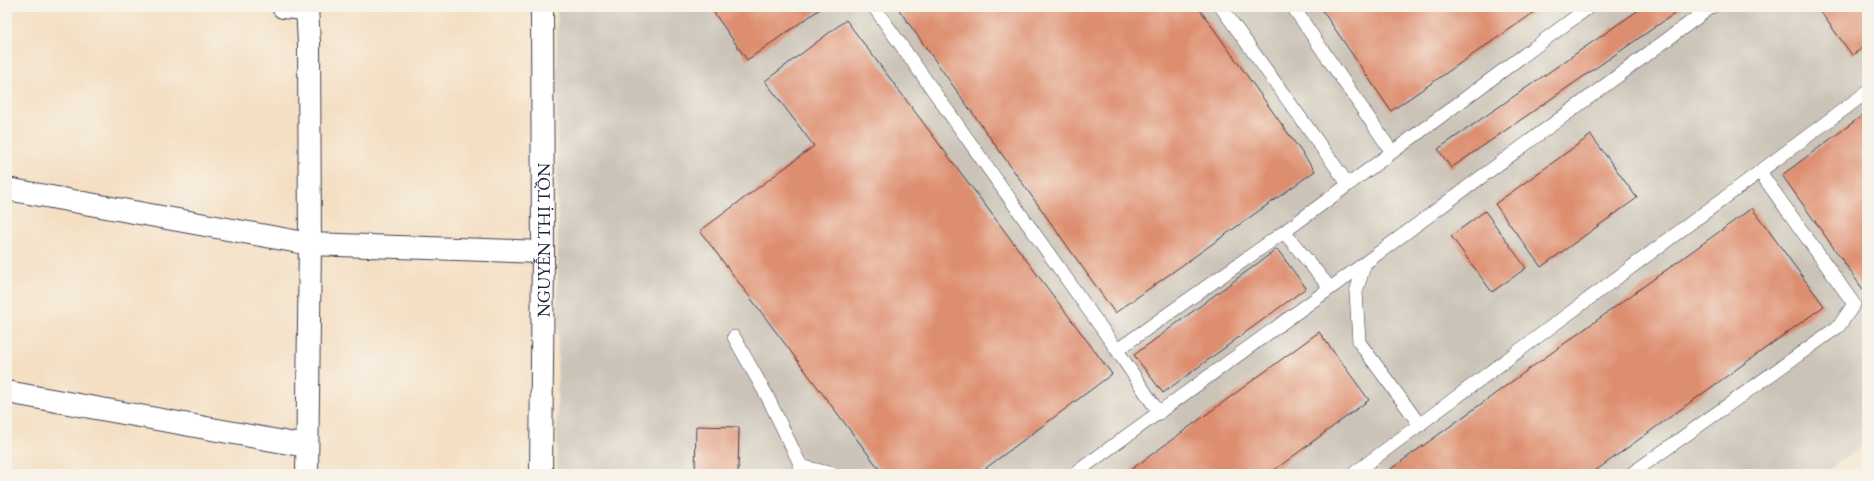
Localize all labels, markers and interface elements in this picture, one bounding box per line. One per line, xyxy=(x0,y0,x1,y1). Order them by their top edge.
street label: NGUYỄN THỊ TỒN xyxy=(530,162,555,317)

